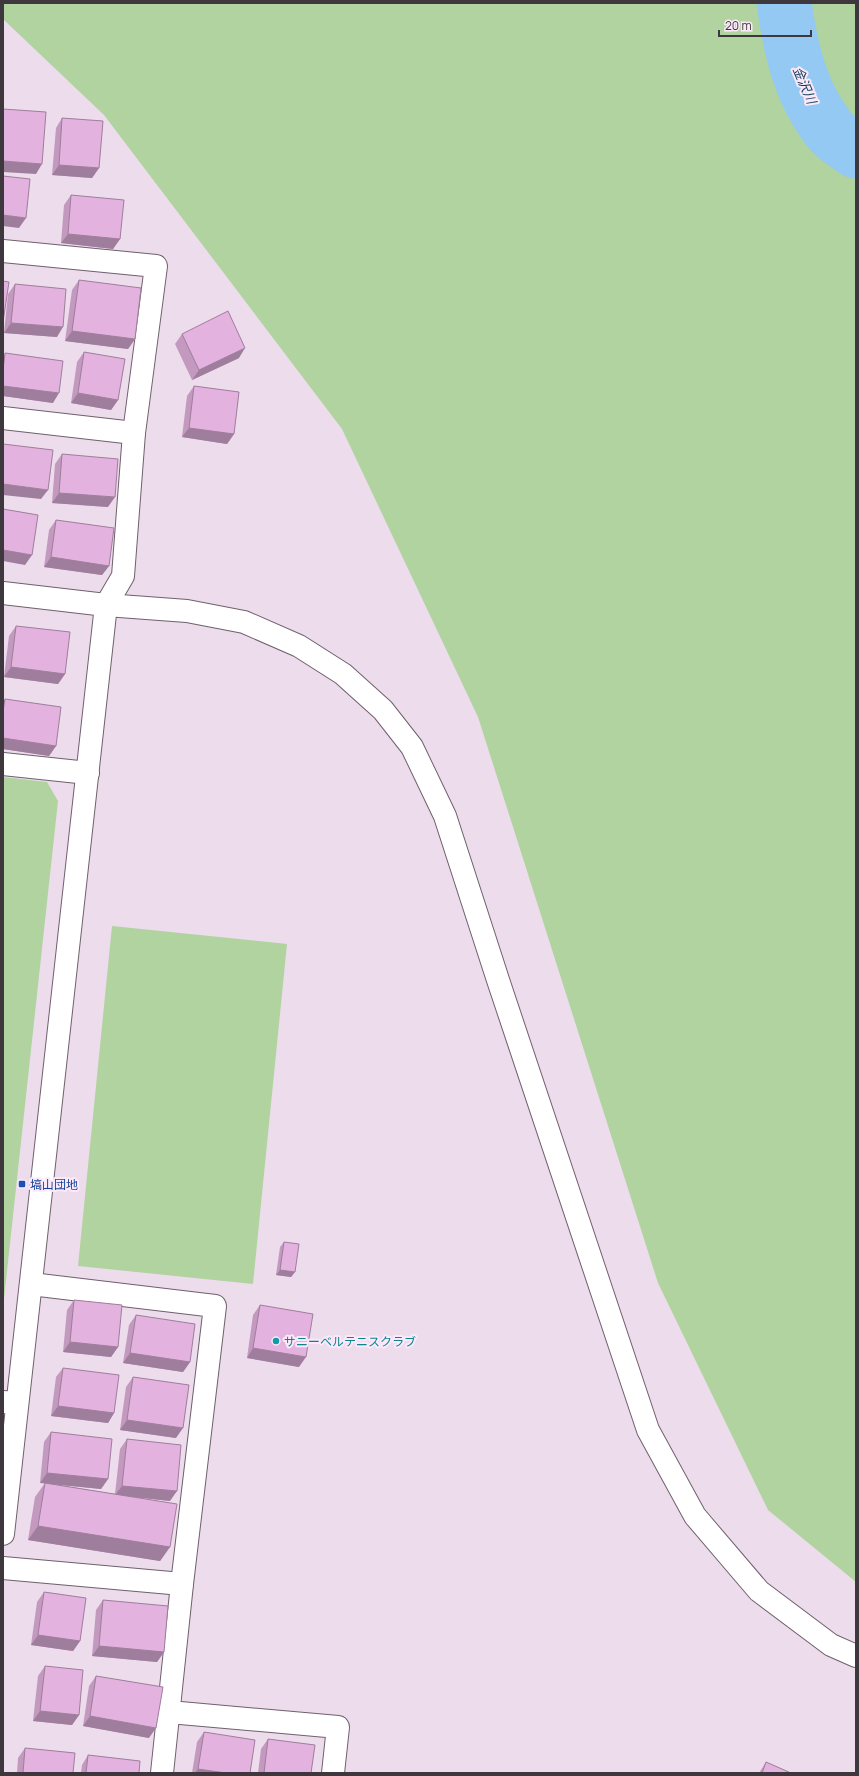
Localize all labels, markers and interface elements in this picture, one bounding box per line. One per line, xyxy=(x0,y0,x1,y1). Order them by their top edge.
scale bar xyxy=(719,12,811,38)
text: 20 m xyxy=(725,17,752,34)
water label: 金沢川 xyxy=(789,64,822,108)
place label: 塙山団地 xyxy=(30,1176,78,1193)
marker: 塙山団地 xyxy=(17,1179,27,1189)
place label: サニーベルテニスクラブ xyxy=(284,1333,416,1350)
marker: サニーベルテニスクラブ xyxy=(271,1336,281,1346)

